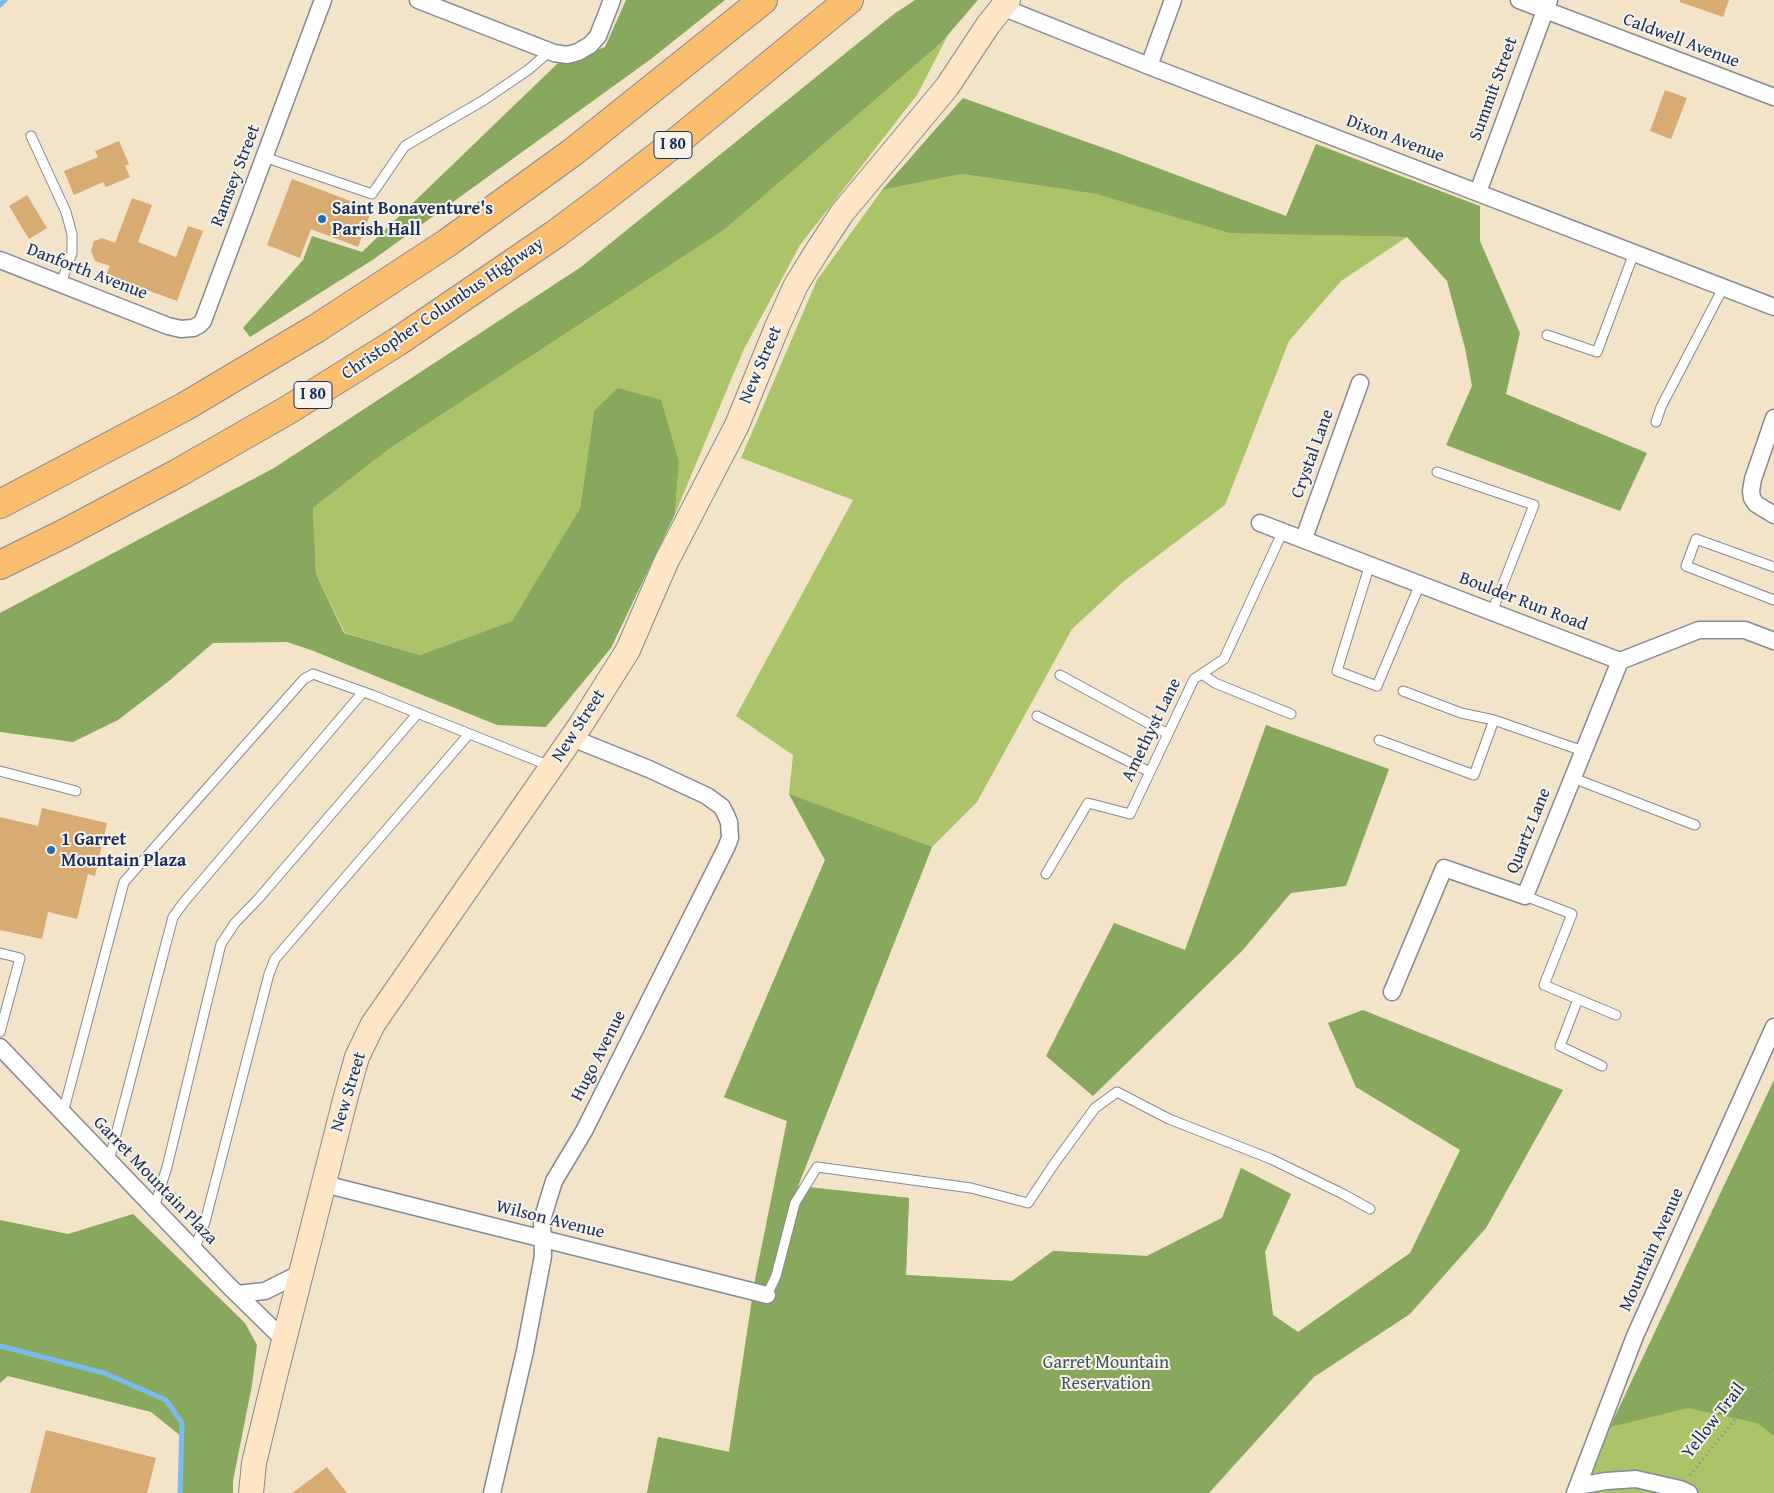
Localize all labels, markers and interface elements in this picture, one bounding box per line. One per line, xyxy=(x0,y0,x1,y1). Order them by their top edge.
street label: Caldwell Avenue xyxy=(1620,9,1742,73)
street label: Summit Street xyxy=(1465,34,1523,144)
street label: Dixon Avenue xyxy=(1343,110,1447,168)
street label: Ramsey Street xyxy=(207,122,265,230)
road number: I 80 xyxy=(654,132,692,158)
place label: Saint Bonaventure's Parish Hall xyxy=(332,198,493,240)
marker: Saint Bonaventure's Parish Hall xyxy=(316,213,328,225)
street label: Christopher Columbus Highway xyxy=(338,233,548,385)
street label: Danforth Avenue xyxy=(24,239,150,305)
street label: New Street xyxy=(735,323,787,407)
road number: I 80 xyxy=(294,382,332,408)
street label: Crystal Lane xyxy=(1287,407,1339,501)
street label: Boulder Run Road xyxy=(1456,568,1590,636)
street label: Amethyst Lane xyxy=(1118,675,1186,785)
street label: New Street xyxy=(547,686,611,766)
street label: Quartz Lane xyxy=(1502,785,1556,877)
place label: 1 Garret Mountain Plaza xyxy=(61,829,186,872)
marker: 1 Garret Mountain Plaza xyxy=(45,844,57,856)
street label: Hugo Avenue xyxy=(567,1007,631,1105)
street label: New Street xyxy=(327,1049,371,1135)
street label: Garret Mountain Plaza xyxy=(88,1112,222,1250)
street label: Mountain Avenue xyxy=(1615,1185,1689,1315)
street label: Wilson Avenue xyxy=(493,1196,607,1244)
park label: Garret Mountain Reservation xyxy=(1043,1352,1169,1395)
street label: Yellow Trail xyxy=(1678,1379,1750,1463)

